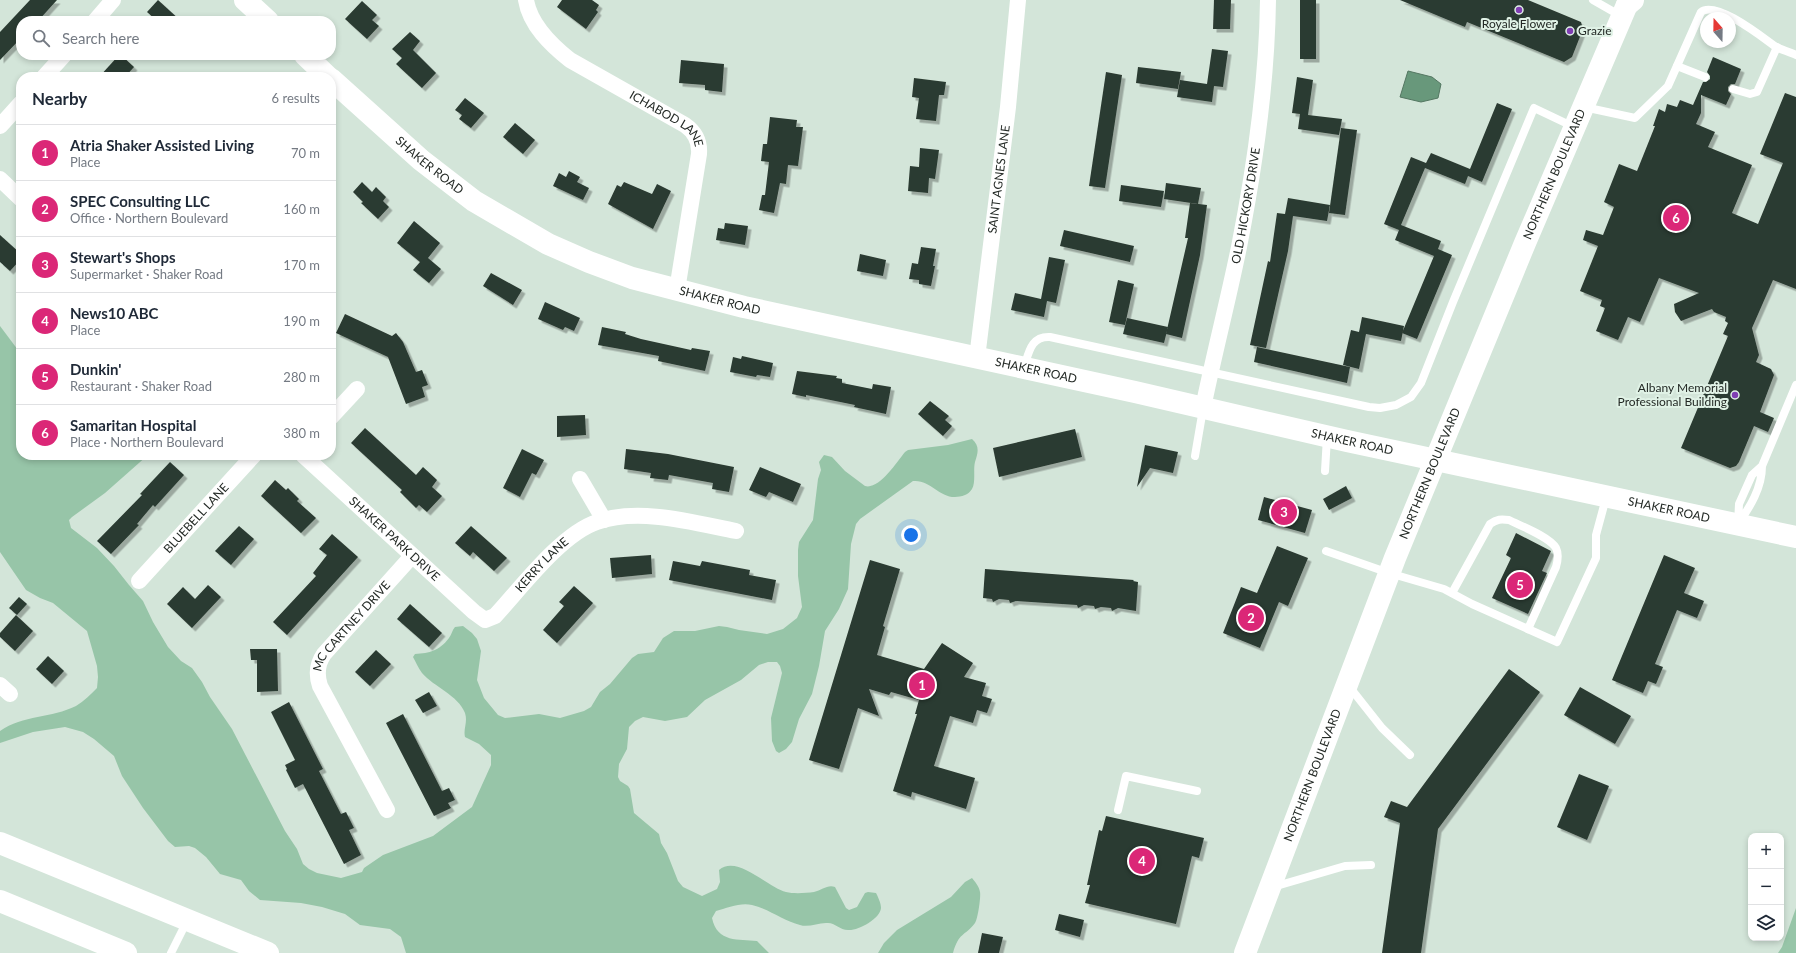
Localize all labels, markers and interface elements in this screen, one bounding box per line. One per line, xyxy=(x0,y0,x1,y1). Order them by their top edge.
marker: Royale Flower xyxy=(1514,5,1524,15)
north arrow xyxy=(1700,12,1736,48)
search box xyxy=(16,16,336,60)
place label: Royale Flower xyxy=(1482,16,1557,31)
place label: Grazie xyxy=(1578,23,1612,38)
marker: Grazie xyxy=(1565,26,1575,36)
icon: search xyxy=(30,27,52,49)
text: Search here xyxy=(62,29,139,47)
street label: ICHABOD LANE xyxy=(627,87,707,148)
text: Nearby xyxy=(32,88,87,109)
text: 6 results xyxy=(272,90,320,106)
street label: NORTHERN BOULEVARD xyxy=(1519,107,1588,242)
street label: SAINT AGNES LANE xyxy=(984,124,1013,234)
street label: SHAKER ROAD xyxy=(393,133,467,197)
text: Atria Shaker Assisted Living xyxy=(70,136,254,154)
text: 1 xyxy=(41,145,49,161)
text: 70 m xyxy=(291,145,320,161)
street label: OLD HICKORY DRIVE xyxy=(1228,146,1263,265)
text: Place xyxy=(70,154,100,170)
text: SPEC Consulting LLC xyxy=(70,192,210,210)
text: 2 xyxy=(41,201,49,217)
text: 160 m xyxy=(283,201,320,217)
pin: 6 xyxy=(1663,203,1689,233)
text: Office · Northern Boulevard xyxy=(70,210,228,226)
text: Stewart's Shops xyxy=(70,248,176,266)
text: 3 xyxy=(41,257,49,273)
text: 170 m xyxy=(283,257,320,273)
text: Supermarket · Shaker Road xyxy=(70,266,223,282)
street label: SHAKER ROAD xyxy=(678,283,762,317)
text: News10 ABC xyxy=(70,304,159,322)
text: 4 xyxy=(41,313,49,329)
text: 190 m xyxy=(283,313,320,329)
text: Place xyxy=(70,322,100,338)
street label: SHAKER ROAD xyxy=(994,354,1079,386)
text: Dunkin' xyxy=(70,360,121,378)
text: 5 xyxy=(41,369,49,385)
text: 280 m xyxy=(283,369,320,385)
text: Restaurant · Shaker Road xyxy=(70,378,212,394)
place label: Albany Memorial Professional Building xyxy=(1618,380,1727,409)
marker: Albany Memorial Professional Building xyxy=(1730,390,1740,400)
street label: NORTHERN BOULEVARD xyxy=(1396,405,1463,541)
text: Samaritan Hospital xyxy=(70,416,196,434)
text: 6 xyxy=(41,425,49,441)
text: 380 m xyxy=(283,425,320,441)
street label: SHAKER ROAD xyxy=(1310,425,1395,458)
text: Place · Northern Boulevard xyxy=(70,434,224,450)
street label: BLUEBELL LANE xyxy=(160,480,232,556)
street label: SHAKER PARK DRIVE xyxy=(346,493,443,584)
street label: SHAKER ROAD xyxy=(1627,493,1711,525)
pin: 3 xyxy=(1271,497,1297,527)
your location xyxy=(901,525,921,545)
street label: KERRY LANE xyxy=(512,534,571,595)
pin: 5 xyxy=(1507,570,1533,600)
street label: MC CARTNEY DRIVE xyxy=(309,578,393,673)
pin: 2 xyxy=(1238,603,1264,633)
pin: 1 xyxy=(909,670,935,700)
street label: NORTHERN BOULEVARD xyxy=(1280,707,1344,844)
map controls xyxy=(1748,833,1784,941)
button: + xyxy=(1748,833,1784,869)
pin: 4 xyxy=(1129,846,1155,876)
button: − xyxy=(1748,869,1784,905)
button: layers xyxy=(1748,905,1784,941)

